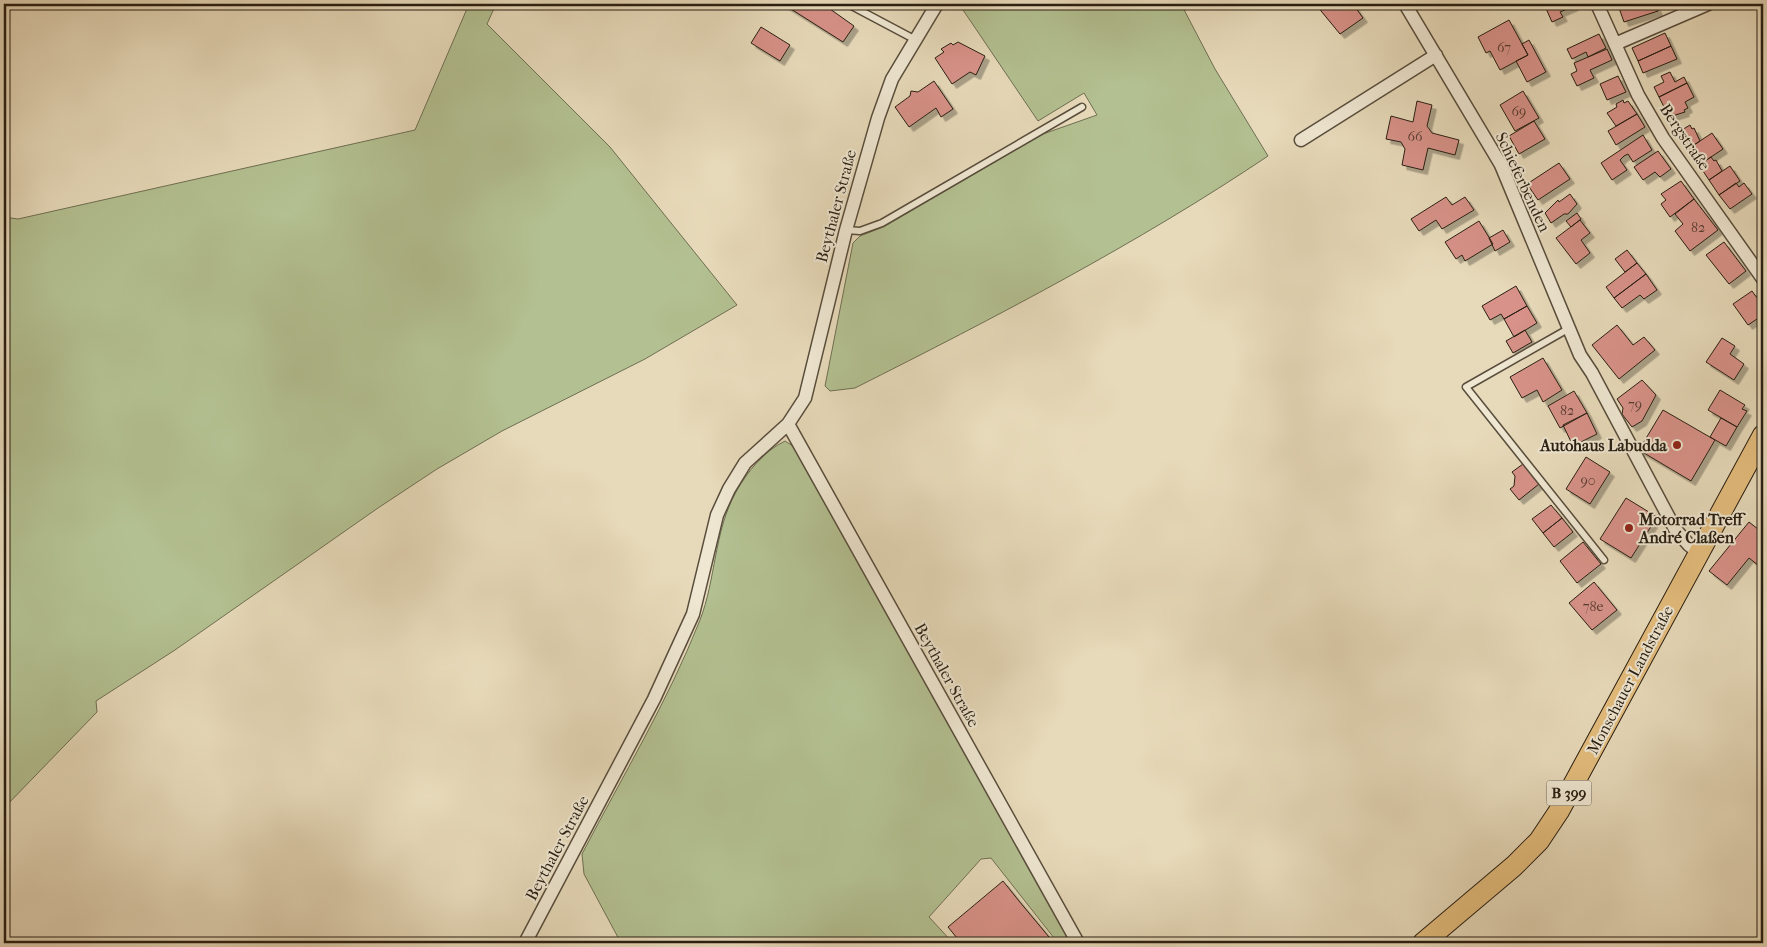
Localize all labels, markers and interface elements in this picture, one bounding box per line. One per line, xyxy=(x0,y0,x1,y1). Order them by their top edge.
house number: 67 xyxy=(1497,39,1511,56)
street label: Bergstraße xyxy=(1656,100,1714,174)
house number: 69 xyxy=(1512,103,1526,120)
house number: 66 xyxy=(1407,128,1423,145)
street label: Schieferbenden xyxy=(1492,129,1555,236)
street label: Beythaler Straße xyxy=(812,147,860,264)
house number: 82 xyxy=(1691,219,1705,236)
house number: 79 xyxy=(1628,396,1642,413)
house number: 82 xyxy=(1560,402,1574,419)
place label: Autohaus Labudda xyxy=(1539,436,1668,455)
marker: Autohaus Labudda xyxy=(1671,439,1683,451)
house number: 90 xyxy=(1580,472,1596,489)
place label: Motorrad Treff André Claßen xyxy=(1638,510,1747,547)
marker: Motorrad Treff André Claßen xyxy=(1623,522,1635,534)
house number: 78e xyxy=(1583,598,1603,615)
street label: Monschauer Landstraße xyxy=(1583,602,1677,758)
street label: Beythaler Straße xyxy=(911,620,983,730)
road number: B 399 xyxy=(1546,780,1592,806)
street label: Beythaler Straße xyxy=(521,792,593,904)

